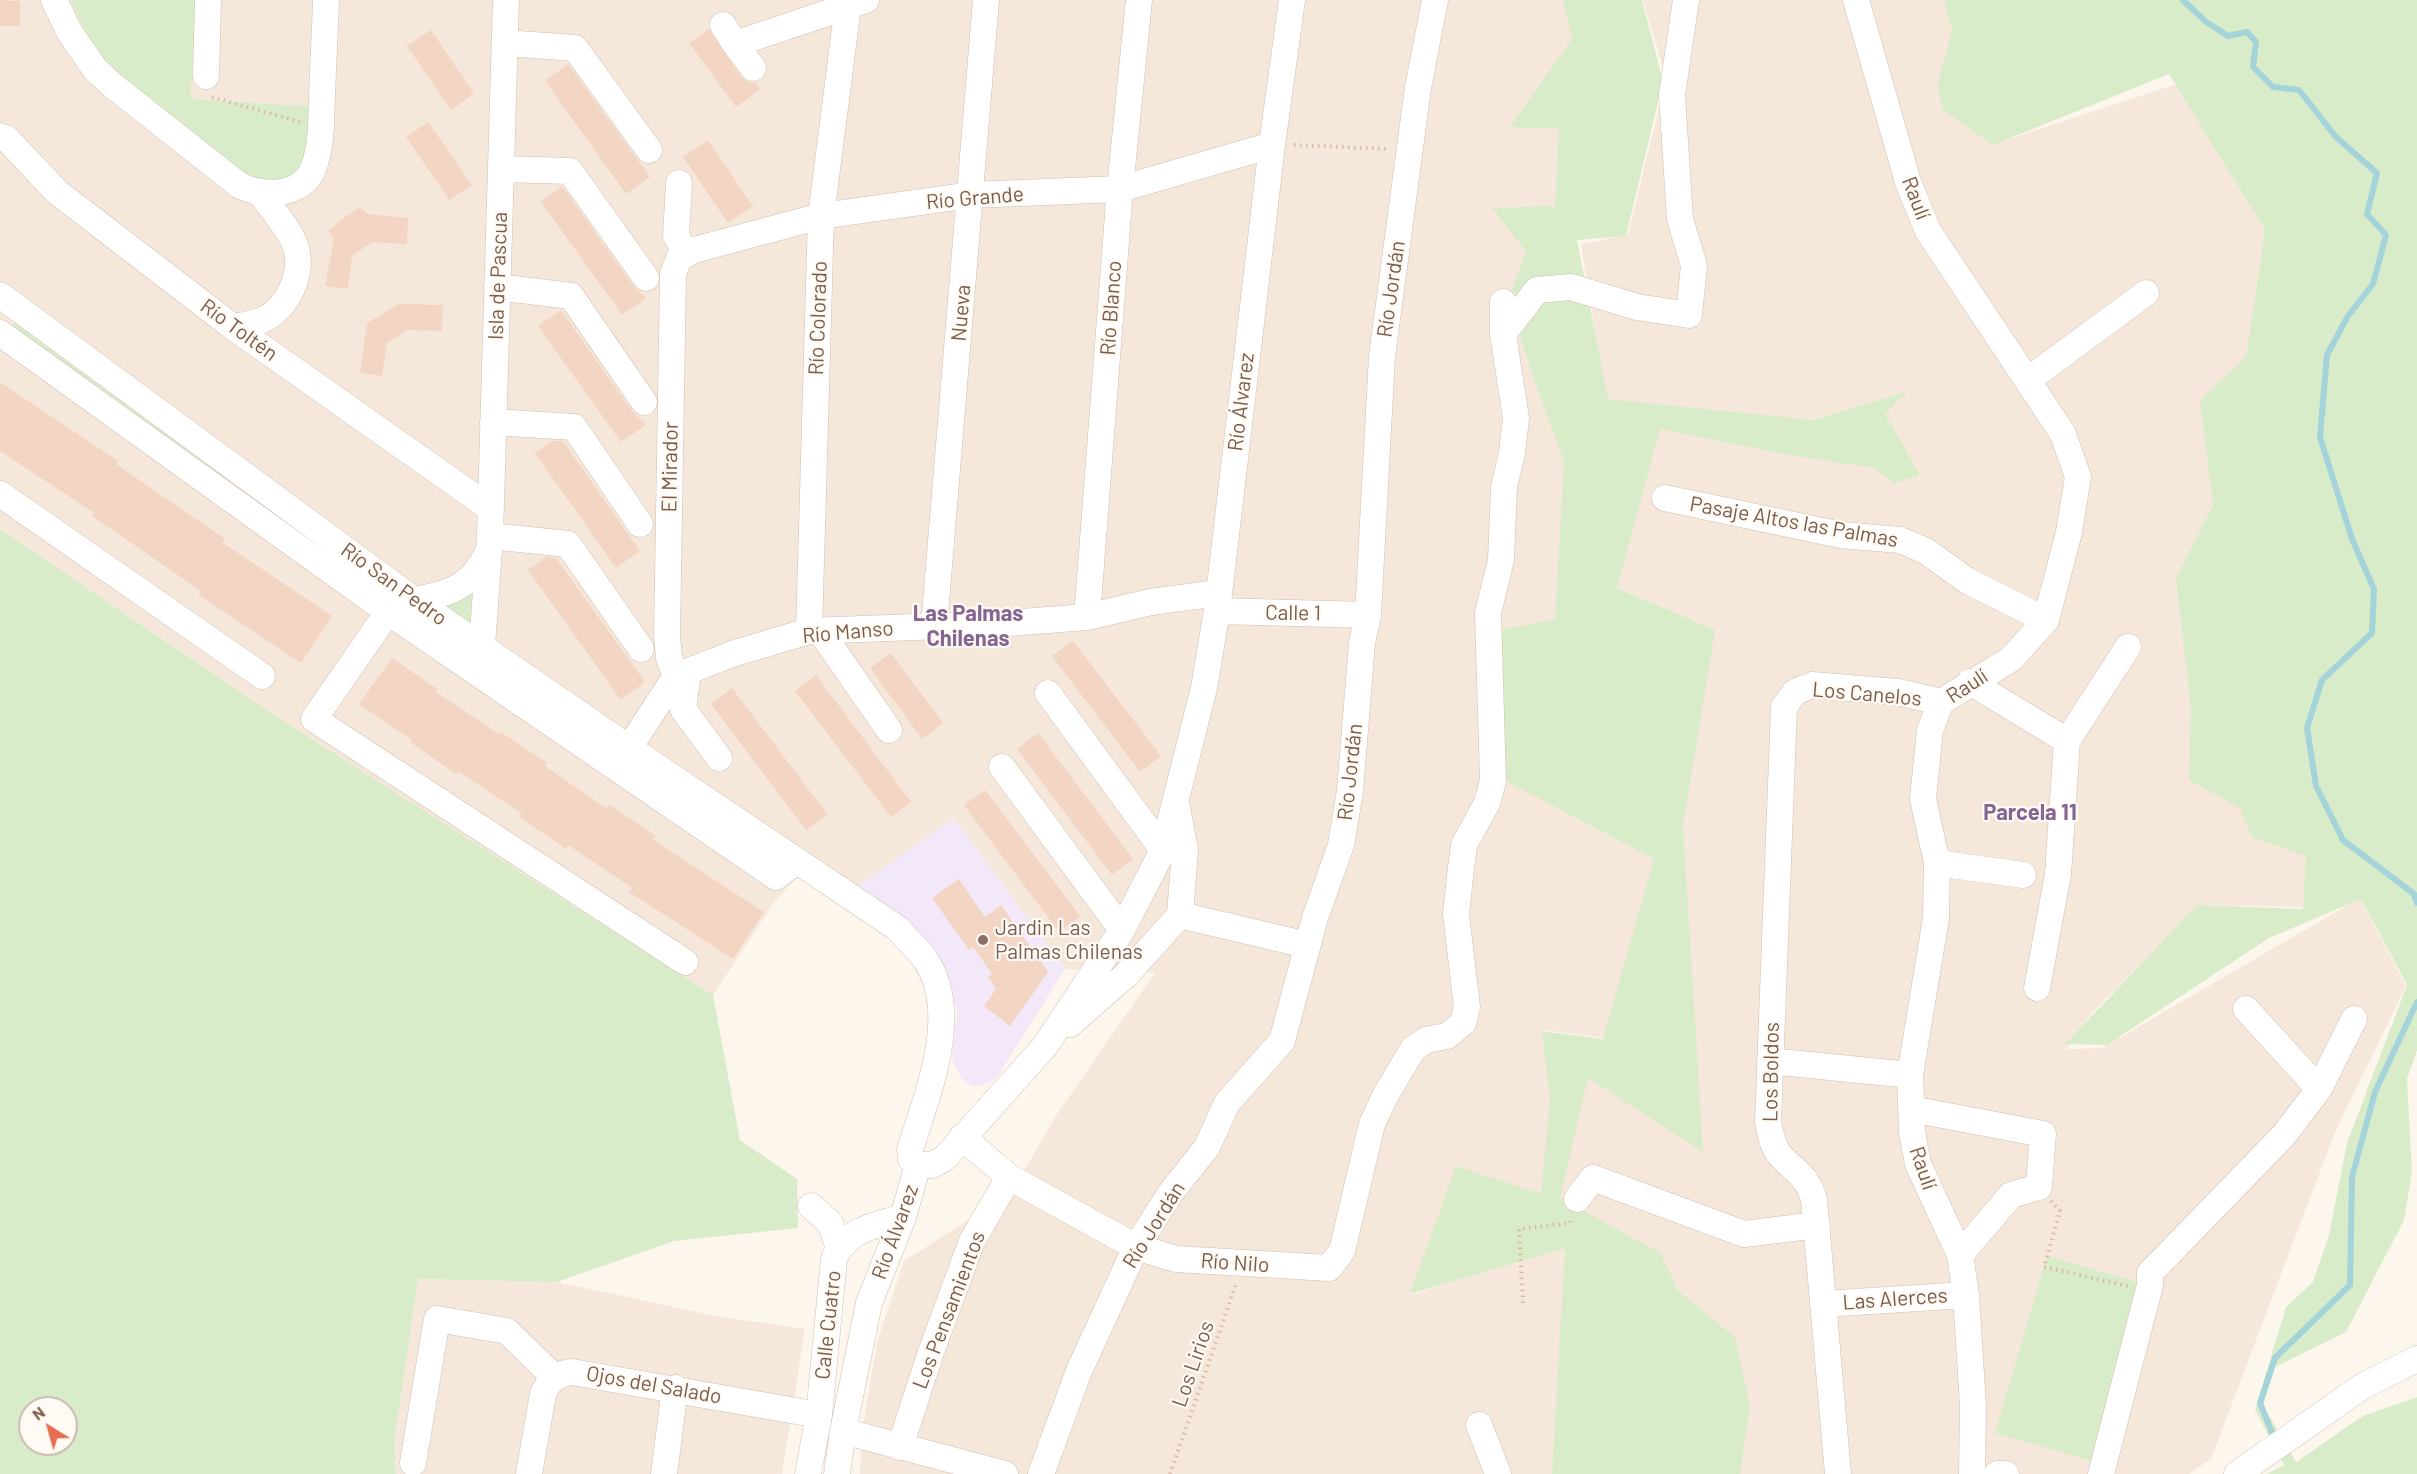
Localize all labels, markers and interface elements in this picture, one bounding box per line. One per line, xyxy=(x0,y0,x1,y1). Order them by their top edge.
street label: Raulí xyxy=(1896,173,1936,223)
street label: Río Grande xyxy=(925,181,1025,215)
street label: Isla de Pascua xyxy=(483,211,513,341)
street label: Río Jordán xyxy=(1372,239,1410,339)
street label: Río Colorado xyxy=(803,260,833,376)
street label: Río Blanco xyxy=(1095,260,1127,356)
street label: Nueva xyxy=(946,284,976,342)
street label: Río Toltén xyxy=(195,293,283,367)
street label: Río Álvarez xyxy=(1222,351,1260,453)
street label: El Mirador xyxy=(657,421,683,513)
street label: Pasaje Altos las Palmas xyxy=(1688,491,1900,553)
street label: Río San Pedro xyxy=(336,537,452,631)
street label: Calle 1 xyxy=(1265,600,1321,626)
district label: Las Palmas Chilenas xyxy=(913,601,1023,652)
street label: Río Manso xyxy=(801,615,895,649)
street label: Raulí xyxy=(1942,663,1992,709)
street label: Los Canelos xyxy=(1811,677,1923,711)
street label: Río Jordán xyxy=(1332,722,1368,822)
district label: Parcela 11 xyxy=(1983,800,2077,826)
place label: Jardin Las Palmas Chilenas xyxy=(995,915,1143,965)
marker: Jardin Las Palmas Chilenas xyxy=(976,933,990,947)
street label: Los Boldos xyxy=(1758,1022,1784,1122)
street label: Raulí xyxy=(1904,1143,1942,1193)
street label: Río Jordán xyxy=(1117,1177,1191,1273)
street label: Río Álvarez xyxy=(866,1181,924,1283)
street label: Los Pensamientos xyxy=(907,1227,991,1393)
street label: Río Nilo xyxy=(1200,1248,1270,1278)
street label: Calle Cuatro xyxy=(810,1269,846,1381)
street label: Las Alerces xyxy=(1842,1283,1948,1315)
street label: Los Lirios xyxy=(1167,1318,1219,1410)
street label: Ojos del Salado xyxy=(584,1361,724,1409)
north arrow xyxy=(18,1396,78,1456)
text: N xyxy=(28,1402,48,1424)

